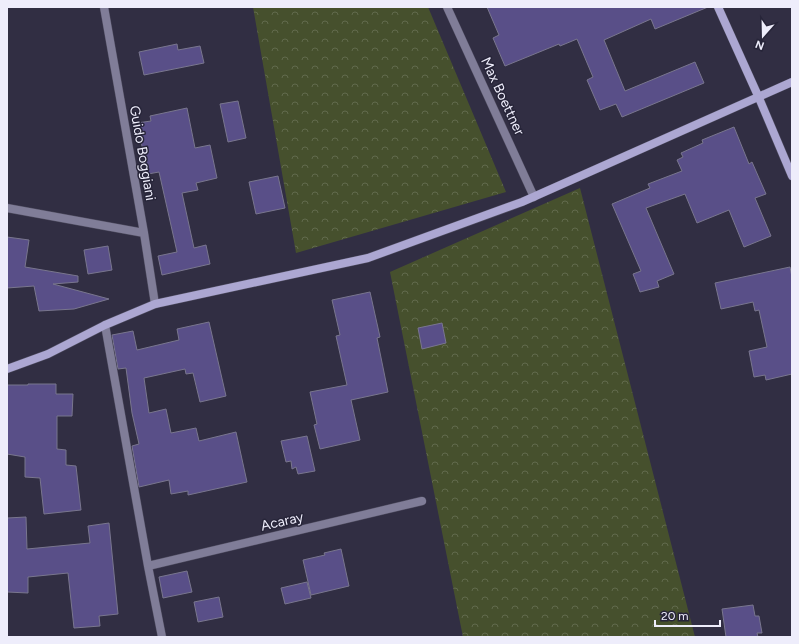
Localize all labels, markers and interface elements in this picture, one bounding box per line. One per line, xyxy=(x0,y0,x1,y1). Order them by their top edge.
north arrow xyxy=(743,16,783,56)
text: N xyxy=(754,37,766,52)
street label: Max Boettner xyxy=(477,54,528,138)
street label: Guido Boggiani xyxy=(126,104,159,202)
street label: Acaray xyxy=(259,508,306,535)
scale bar xyxy=(655,602,720,628)
text: 20 m xyxy=(661,609,689,623)

